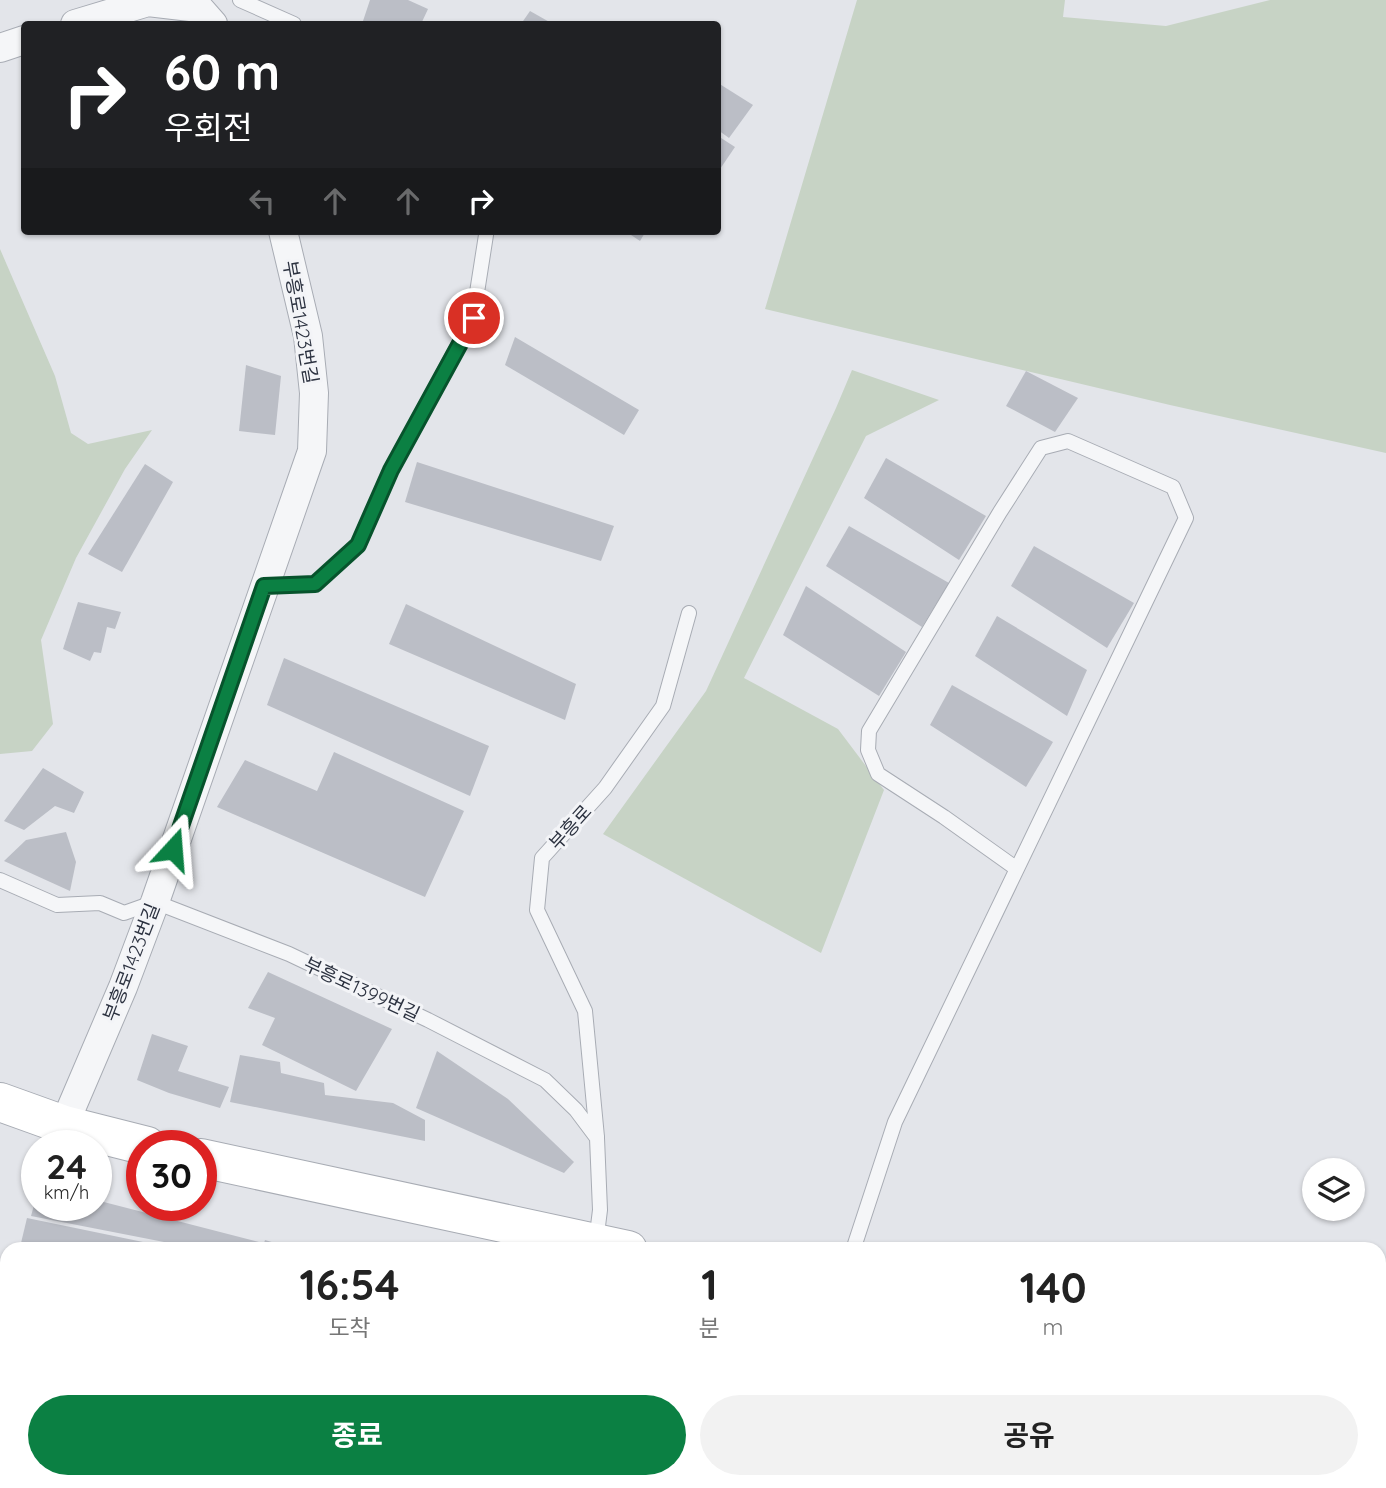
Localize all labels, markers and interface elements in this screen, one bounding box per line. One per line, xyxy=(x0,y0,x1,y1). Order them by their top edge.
text: 60 m xyxy=(164,41,280,102)
icon: right xyxy=(49,49,140,140)
text: 우회전 xyxy=(164,107,252,147)
icon: left xyxy=(243,182,281,220)
icon: ahead xyxy=(316,182,354,220)
icon: ahead xyxy=(389,182,427,220)
icon: right xyxy=(462,182,500,220)
street label: 부흥로1423번길 xyxy=(278,259,324,385)
pin xyxy=(444,288,504,348)
icon: arrive xyxy=(455,299,493,337)
street label: 부흥로 xyxy=(544,799,596,855)
position arrow xyxy=(136,812,210,886)
street label: 부흥로1423번길 xyxy=(97,900,165,1024)
street label: 부흥로1399번길 xyxy=(300,952,424,1026)
speed limit sign: 30 xyxy=(126,1130,217,1221)
text: 24 xyxy=(46,1144,87,1188)
map controls xyxy=(1302,1158,1365,1221)
button: layers xyxy=(1302,1158,1365,1221)
text: km/h xyxy=(44,1181,89,1204)
text: 16:54 xyxy=(300,1258,399,1311)
text: 1 xyxy=(701,1258,718,1311)
text: 140 xyxy=(1020,1261,1086,1314)
text: m xyxy=(1043,1312,1064,1341)
text: 도착 xyxy=(328,1313,371,1342)
text: 분 xyxy=(699,1313,720,1342)
button: 종료 xyxy=(28,1395,686,1475)
button: 공유 xyxy=(700,1395,1358,1475)

